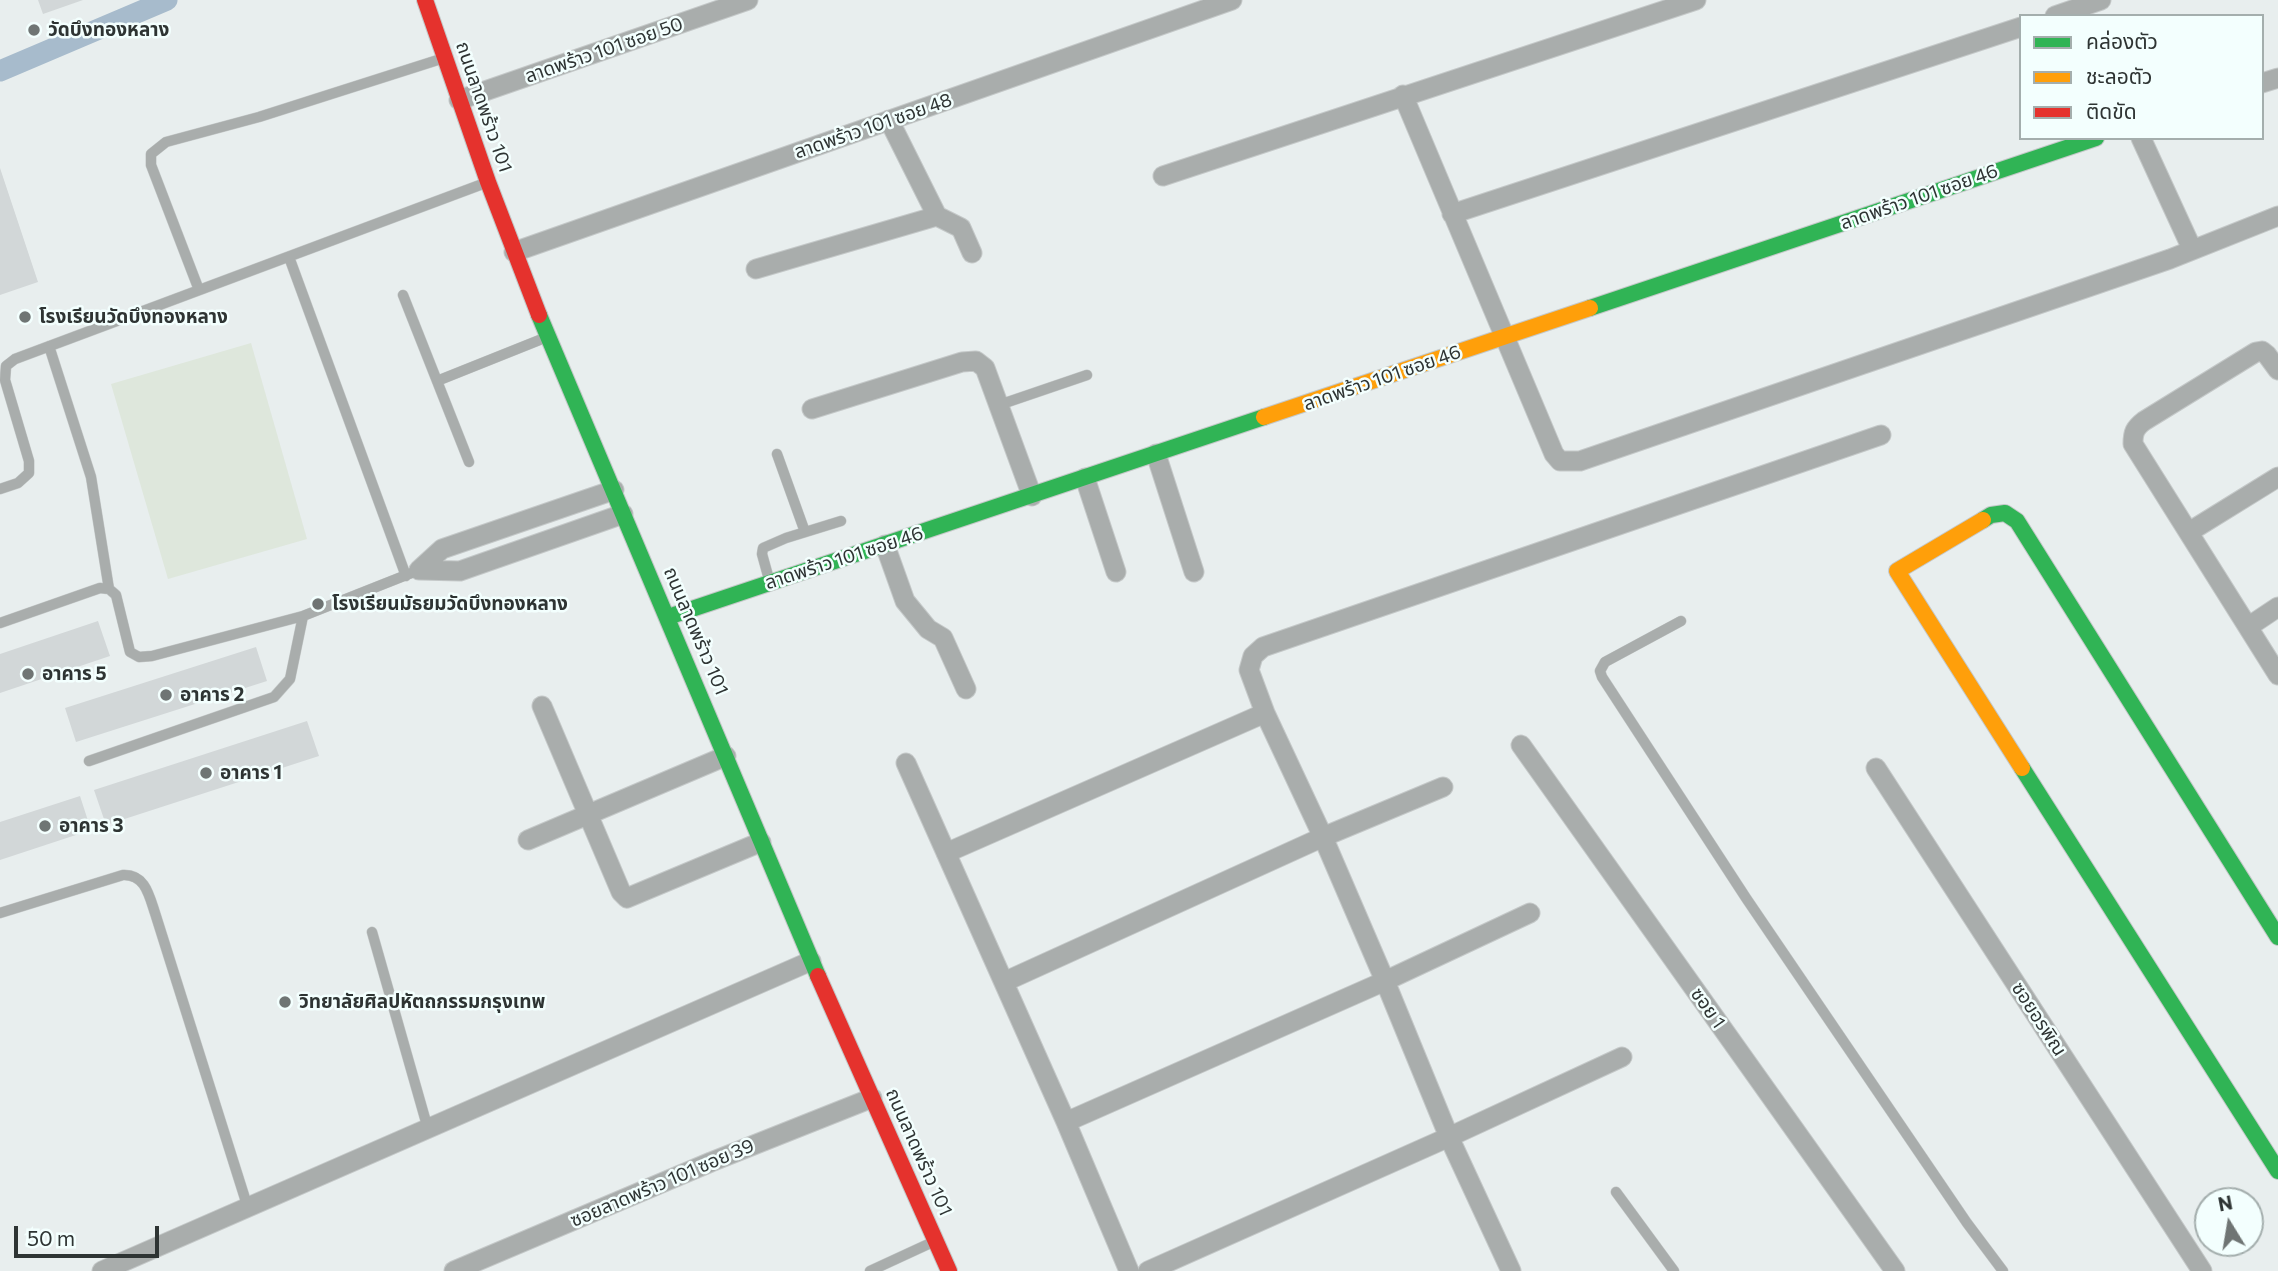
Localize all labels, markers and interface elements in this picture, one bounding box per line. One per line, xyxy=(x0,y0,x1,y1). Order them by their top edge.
street label: ลาดพร้าว 101 ซอย 50 xyxy=(522,12,686,88)
legend xyxy=(2019,14,2264,140)
place label: วัดบึงทองหลาง xyxy=(48,19,169,41)
marker: วัดบึงทองหลาง xyxy=(26,22,42,38)
text: คล่องตัว xyxy=(2086,28,2158,53)
street label: ถนนลาดพร้าว 101 xyxy=(451,39,517,175)
text: ชะลอตัว xyxy=(2086,63,2152,88)
street label: ลาดพร้าว 101 ซอย 48 xyxy=(791,88,955,164)
text: ติดขัด xyxy=(2086,98,2137,123)
street label: ลาดพร้าว 101 ซอย 46 xyxy=(1837,159,2001,235)
place label: โรงเรียนวัดบึงทองหลาง xyxy=(39,306,228,328)
marker: โรงเรียนวัดบึงทองหลาง xyxy=(17,309,33,325)
street label: ลาดพร้าว 101 ซอย 46 xyxy=(1300,340,1464,416)
street label: ลาดพร้าว 101 ซอย 46 xyxy=(762,522,926,594)
street label: ถนนลาดพร้าว 101 xyxy=(659,564,733,698)
place label: โรงเรียนมัธยมวัดบึงทองหลาง xyxy=(332,593,568,615)
marker: โรงเรียนมัธยมวัดบึงทองหลาง xyxy=(310,596,326,612)
place label: อาคาร 5 xyxy=(42,663,107,685)
marker: อาคาร 5 xyxy=(20,666,36,682)
place label: อาคาร 2 xyxy=(180,684,244,706)
marker: อาคาร 2 xyxy=(158,687,174,703)
place label: อาคาร 1 xyxy=(220,762,282,784)
marker: อาคาร 1 xyxy=(198,765,214,781)
place label: อาคาร 3 xyxy=(59,815,124,837)
marker: อาคาร 3 xyxy=(37,818,53,834)
street label: ซอยอรพิณ xyxy=(2007,978,2071,1060)
street label: ซอย 1 xyxy=(1686,983,1730,1033)
place label: วิทยาลัยศิลปหัตถกรรมกรุงเทพ xyxy=(299,991,545,1013)
marker: วิทยาลัยศิลปหัตถกรรมกรุงเทพ xyxy=(277,994,293,1010)
street label: ถนนลาดพร้าว 101 xyxy=(881,1085,957,1219)
street label: ซอยลาดพร้าว 101 ซอย 39 xyxy=(567,1134,757,1232)
north arrow xyxy=(2194,1187,2264,1257)
text: N xyxy=(2216,1190,2234,1216)
scale bar xyxy=(18,1212,163,1256)
text: 50 m xyxy=(27,1225,75,1250)

